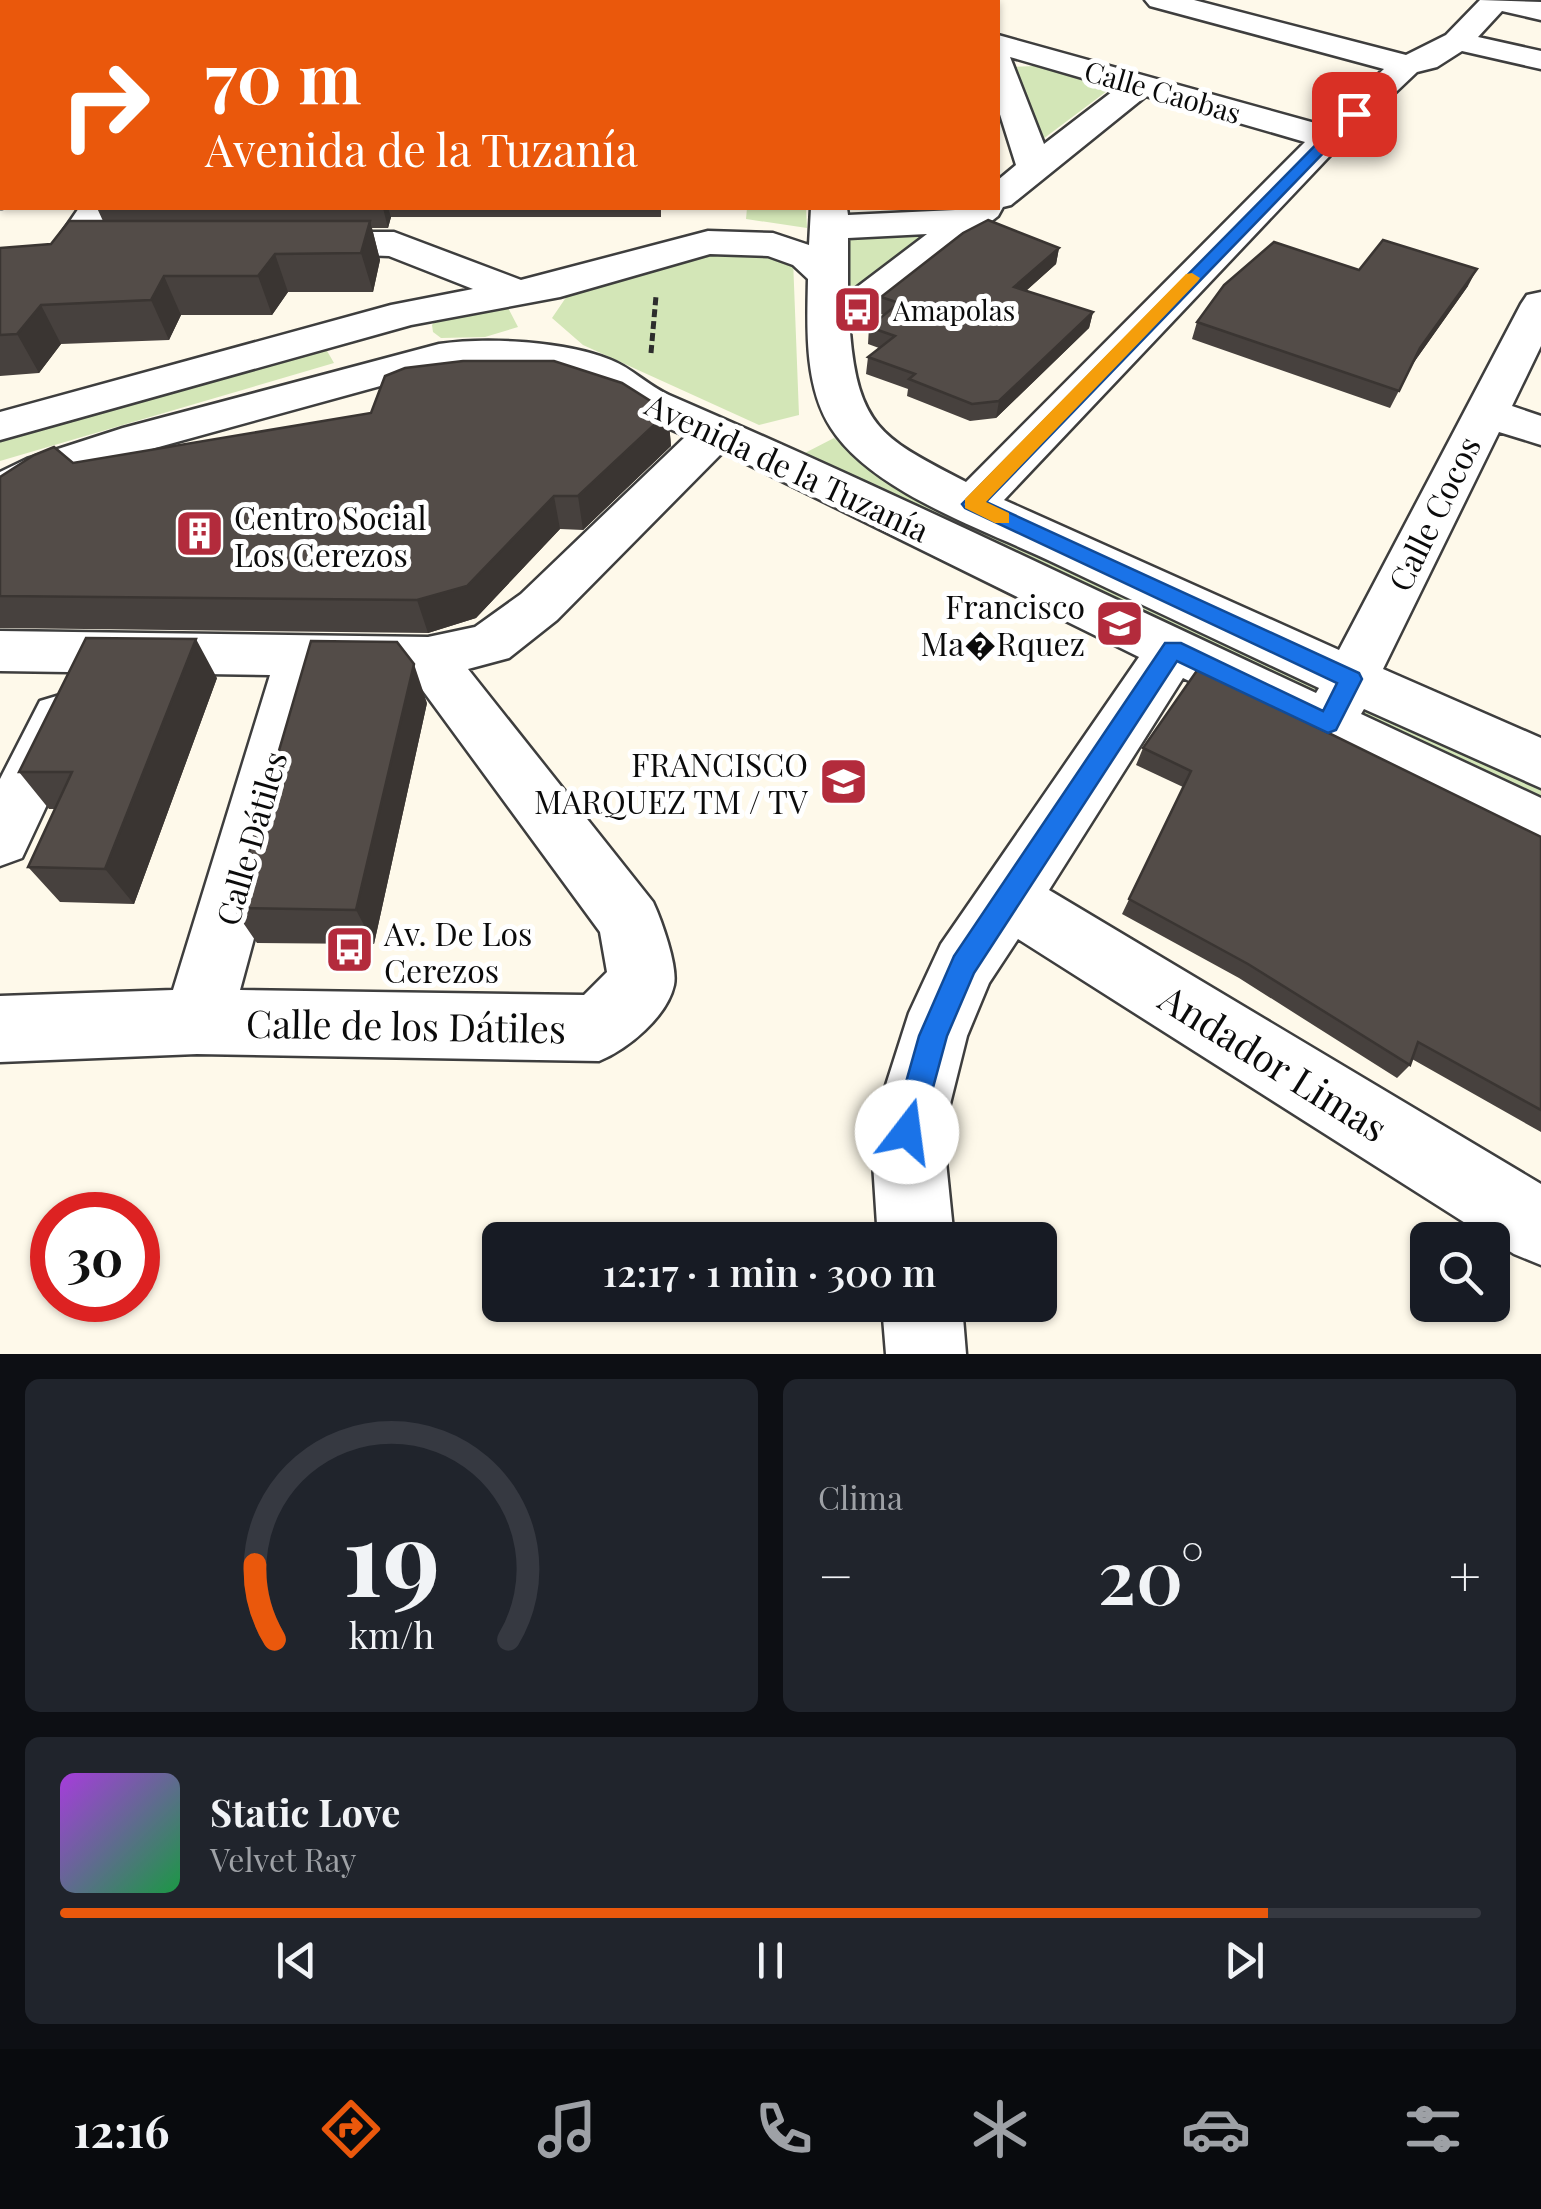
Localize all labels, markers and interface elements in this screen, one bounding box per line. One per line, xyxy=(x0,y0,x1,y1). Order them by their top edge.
text: 70 m xyxy=(205,28,362,122)
icon: right xyxy=(40,40,170,170)
street label: Calle Caobas xyxy=(1081,51,1245,131)
pin xyxy=(1312,72,1397,157)
icon: arrive xyxy=(1327,87,1382,142)
text: Avenida de la Tuzanía xyxy=(205,118,638,178)
bus stop icon: Amapolas xyxy=(832,283,884,335)
place label: Amapolas xyxy=(892,291,1015,328)
street label: Avenida de la Tuzanía xyxy=(639,381,937,551)
street label: Calle Cocos xyxy=(1377,429,1489,597)
place label: Centro Social Los Cerezos xyxy=(234,495,427,575)
building icon: Centro Social Los Cerezos xyxy=(173,508,225,560)
place label: Francisco Ma�Rquez xyxy=(921,584,1085,664)
school or university icon: Francisco Ma�Rquez xyxy=(1094,597,1146,649)
place label: FRANCISCO MARQUEZ TM / TV xyxy=(534,742,809,822)
street label: Calle Dátiles xyxy=(205,746,295,930)
school or university icon: FRANCISCO MARQUEZ TM / TV xyxy=(817,755,869,807)
place label: Av. De Los Cerezos xyxy=(383,911,532,991)
bus stop icon: Av. De Los Cerezos xyxy=(323,924,375,976)
street label: Andador Limas xyxy=(1150,971,1397,1152)
street label: Calle de los Dátiles xyxy=(246,997,566,1053)
position arrow xyxy=(855,1080,959,1184)
speed limit sign: 30 xyxy=(30,1192,160,1322)
map controls xyxy=(1410,1222,1510,1322)
button: search xyxy=(1410,1222,1510,1322)
text: 12:17 · 1 min · 300 m xyxy=(603,1246,936,1297)
text: Clima xyxy=(818,1475,903,1518)
text: 19 xyxy=(343,1484,440,1623)
text: 20° xyxy=(1098,1524,1204,1624)
text: − xyxy=(818,1537,854,1611)
text: + xyxy=(1449,1537,1481,1611)
text: km/h xyxy=(349,1610,434,1658)
text: Static Love xyxy=(210,1786,400,1837)
text: Velvet Ray xyxy=(210,1837,357,1880)
icon: previous xyxy=(269,1933,324,1988)
icon: pause xyxy=(743,1933,798,1988)
icon: next xyxy=(1217,1933,1272,1988)
icon: directions xyxy=(316,2094,386,2164)
icon: music xyxy=(532,2094,602,2164)
icon: phone xyxy=(749,2094,819,2164)
icon: climate xyxy=(965,2094,1035,2164)
icon: car xyxy=(1181,2094,1251,2164)
icon: filters xyxy=(1398,2094,1468,2164)
text: 12:16 xyxy=(73,2099,170,2159)

